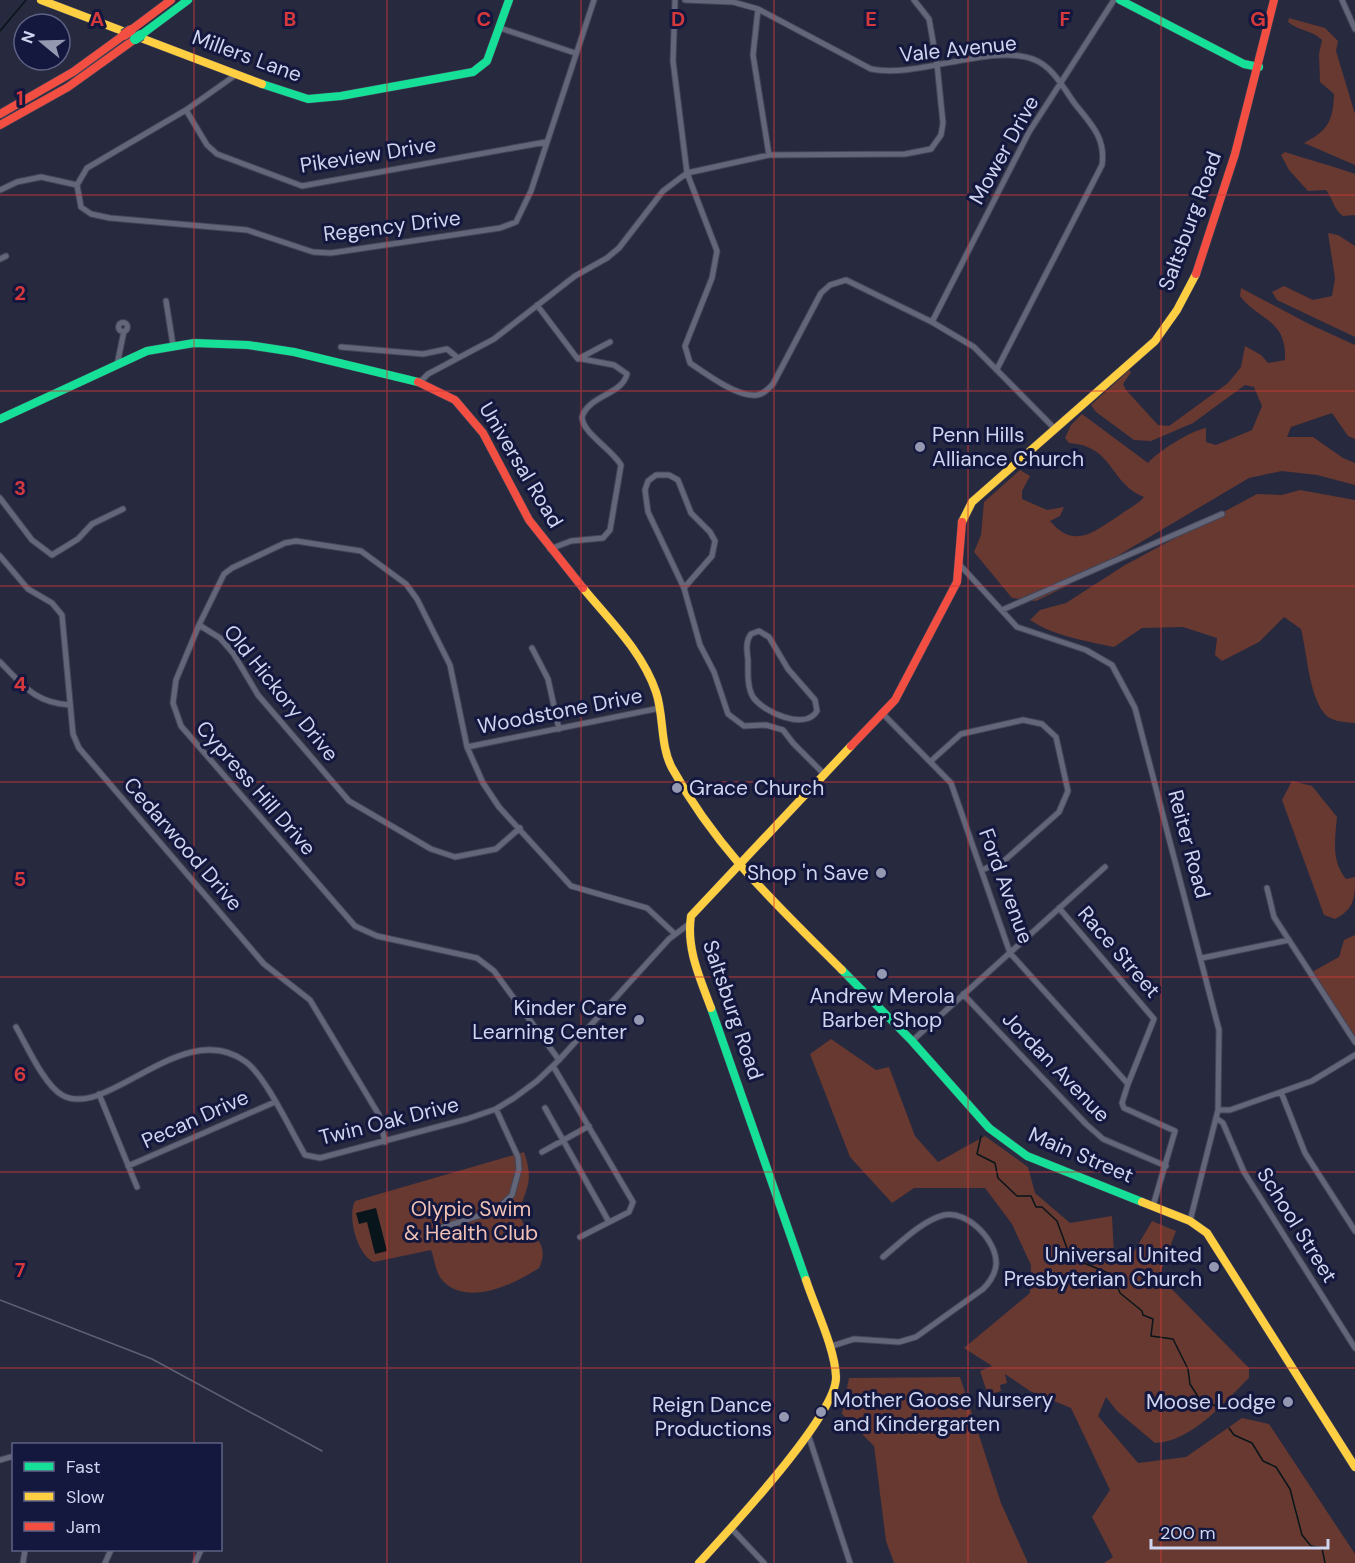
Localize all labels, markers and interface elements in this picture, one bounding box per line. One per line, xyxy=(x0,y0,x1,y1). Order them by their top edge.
text: A xyxy=(90,6,104,32)
text: B xyxy=(284,6,296,32)
text: C xyxy=(477,6,491,32)
text: D xyxy=(671,6,685,32)
text: E xyxy=(865,6,877,32)
text: F xyxy=(1059,6,1071,32)
text: G xyxy=(1250,6,1266,32)
north arrow xyxy=(12,12,72,72)
street label: Millers Lane xyxy=(188,23,306,89)
text: N xyxy=(16,28,40,46)
street label: Vale Avenue xyxy=(898,29,1018,69)
text: 1 xyxy=(16,85,24,111)
street label: Mower Drive xyxy=(963,91,1045,209)
street label: Pikeview Drive xyxy=(298,130,438,180)
street label: Saltsburg Road xyxy=(1152,148,1228,294)
street label: Regency Drive xyxy=(322,204,462,248)
text: 2 xyxy=(14,280,26,306)
street label: Universal Road xyxy=(472,397,570,533)
place label: Penn Hills Alliance Church xyxy=(932,421,1084,473)
marker: Penn Hills Alliance Church xyxy=(913,440,927,454)
text: 3 xyxy=(14,475,26,501)
street label: Old Hickory Drive xyxy=(217,619,345,767)
text: 4 xyxy=(14,671,27,697)
street label: Woodstone Drive xyxy=(475,681,645,741)
street label: Cypress Hill Drive xyxy=(190,715,322,861)
street label: Cedarwood Drive xyxy=(117,771,249,917)
place label: Grace Church xyxy=(689,774,824,802)
marker: Grace Church xyxy=(670,781,684,795)
street label: Reiter Road xyxy=(1161,787,1217,901)
street label: Ford Avenue xyxy=(972,824,1040,948)
place label: Shop 'n Save xyxy=(747,859,869,887)
text: 5 xyxy=(14,866,26,892)
marker: Shop 'n Save xyxy=(874,866,888,880)
street label: Race Street xyxy=(1071,900,1167,1004)
street label: Saltsburg Road xyxy=(696,936,770,1084)
marker: Andrew Merola Barber Shop xyxy=(875,967,889,981)
place label: Andrew Merola Barber Shop xyxy=(809,982,955,1034)
place label: Kinder Care Learning Center xyxy=(472,994,627,1046)
street label: Jordan Avenue xyxy=(996,1006,1116,1129)
marker: Kinder Care Learning Center xyxy=(632,1013,646,1027)
text: 6 xyxy=(14,1061,26,1087)
street label: Pecan Drive xyxy=(137,1083,253,1155)
street label: Twin Oak Drive xyxy=(316,1090,462,1152)
street label: Main Street xyxy=(1024,1120,1138,1190)
street label: School Street xyxy=(1250,1162,1344,1288)
park label: Olypic Swim & Health Club xyxy=(404,1195,538,1247)
place label: Universal United Presbyterian Church xyxy=(1004,1241,1202,1293)
text: 7 xyxy=(15,1257,26,1283)
marker: Universal United Presbyterian Church xyxy=(1207,1260,1221,1274)
place label: Mother Goose Nursery and Kindergarten xyxy=(833,1386,1054,1438)
place label: Moose Lodge xyxy=(1146,1388,1276,1416)
place label: Reign Dance Productions xyxy=(652,1391,772,1443)
marker: Moose Lodge xyxy=(1281,1395,1295,1409)
marker: Mother Goose Nursery and Kindergarten xyxy=(814,1405,828,1419)
marker: Reign Dance Productions xyxy=(777,1410,791,1424)
legend xyxy=(12,1443,222,1551)
text: Fast xyxy=(66,1455,101,1479)
text: Slow xyxy=(66,1485,105,1509)
scale bar xyxy=(1151,1512,1328,1550)
text: Jam xyxy=(66,1515,101,1539)
text: 200 m xyxy=(1160,1521,1216,1545)

